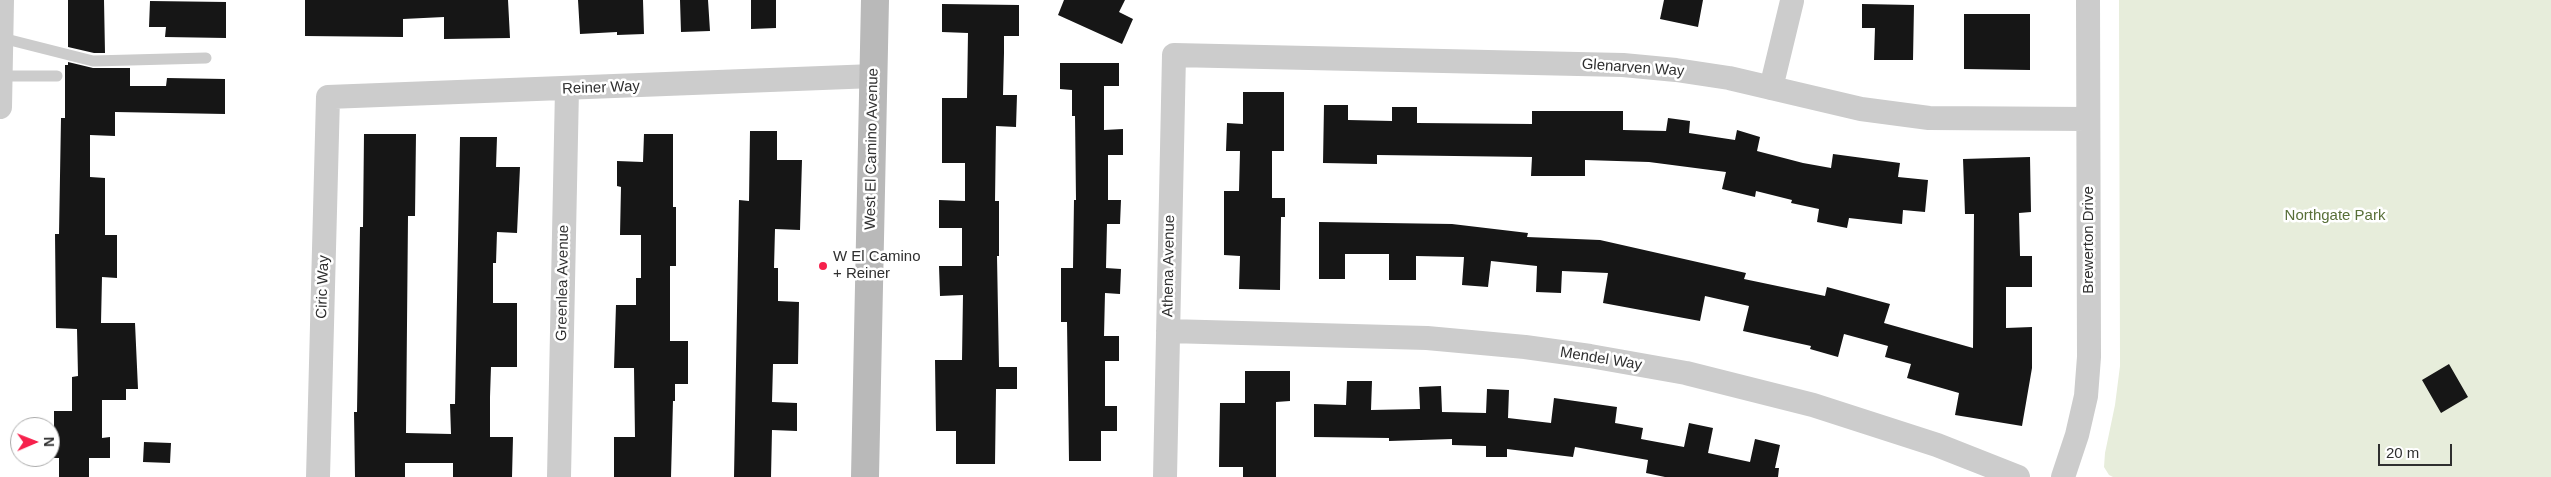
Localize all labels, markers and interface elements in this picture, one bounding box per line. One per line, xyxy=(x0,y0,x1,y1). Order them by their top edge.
street label: Glenarven Way xyxy=(1581,55,1685,81)
street label: West El Camino Avenue xyxy=(862,68,882,230)
street label: Reiner Way xyxy=(562,78,640,98)
street label: Brewerton Drive xyxy=(2080,186,2098,294)
park label: Northgate Park xyxy=(2285,207,2385,225)
street label: Athena Avenue xyxy=(1159,215,1179,317)
street label: Greenlea Avenue xyxy=(553,225,573,341)
place label: W El Camino + Reiner xyxy=(833,248,921,283)
street label: Ciric Way xyxy=(313,255,333,319)
marker: W El Camino + Reiner xyxy=(817,260,829,272)
street label: Mendel Way xyxy=(1559,344,1643,374)
north arrow xyxy=(10,417,60,467)
scale bar xyxy=(2381,434,2455,466)
text: N xyxy=(41,437,57,447)
text: 20 m xyxy=(2386,444,2419,461)

